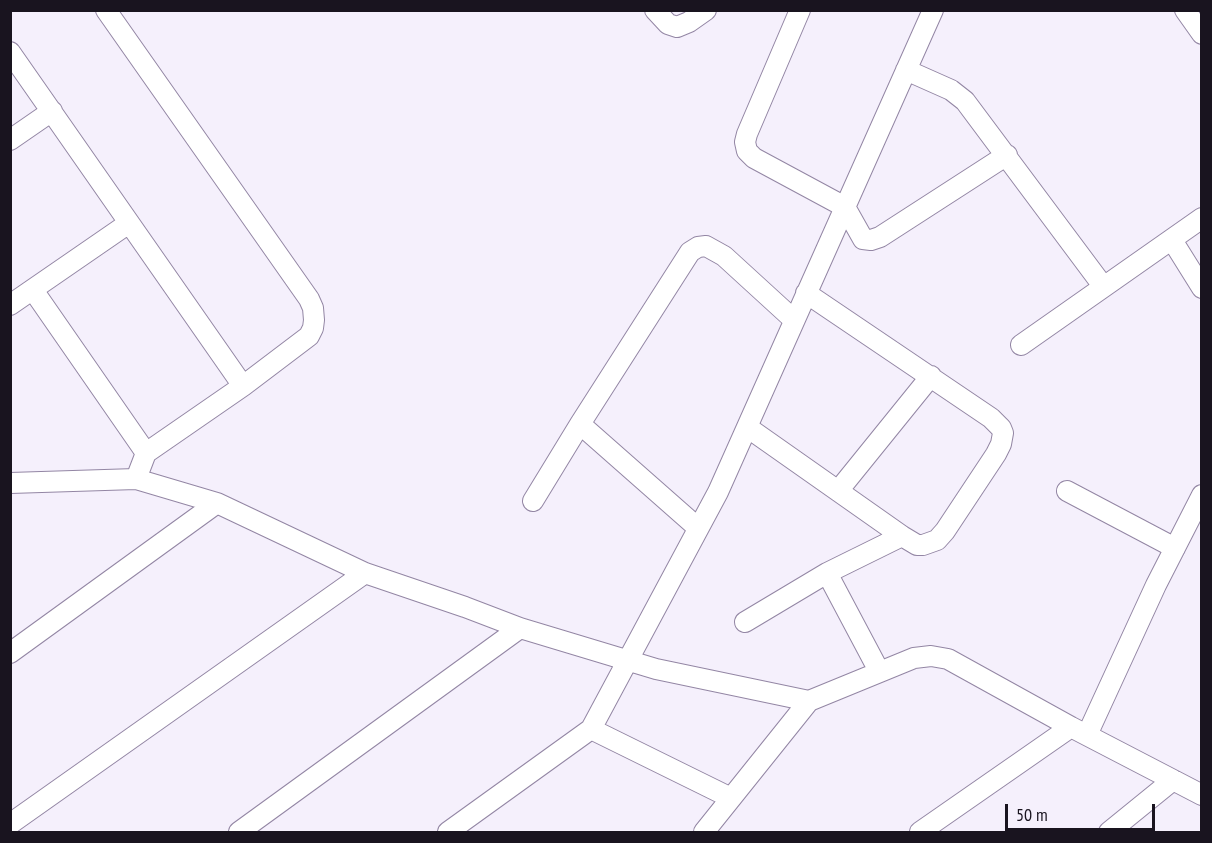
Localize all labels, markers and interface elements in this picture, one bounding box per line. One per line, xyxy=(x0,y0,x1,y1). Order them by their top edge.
scale bar xyxy=(1008,792,1158,830)
text: 50 m xyxy=(1016,803,1048,826)

